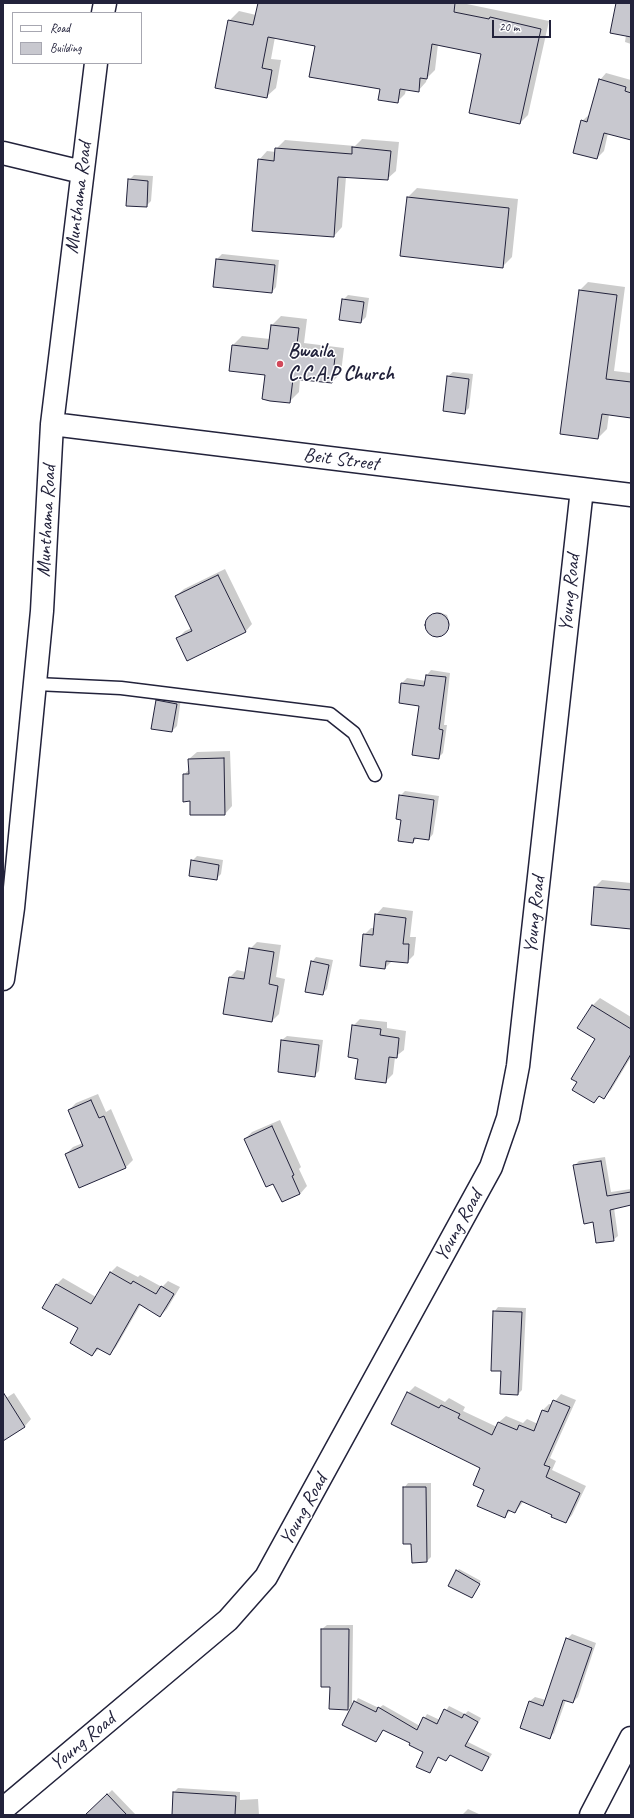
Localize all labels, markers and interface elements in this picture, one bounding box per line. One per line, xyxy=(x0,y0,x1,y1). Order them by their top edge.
legend xyxy=(12,12,142,64)
scale bar xyxy=(494,12,553,38)
text: 20 m xyxy=(499,19,519,35)
text: Road xyxy=(50,20,70,36)
text: Building xyxy=(50,40,82,56)
street label: Munthama Road xyxy=(60,141,98,255)
place label: Bwaila C.C.A.P Church xyxy=(288,340,394,387)
marker: Bwaila C.C.A.P Church xyxy=(275,359,285,369)
street label: Beit Street xyxy=(302,443,380,477)
street label: Munthama Road xyxy=(32,464,62,578)
street label: Young Road xyxy=(554,553,586,633)
street label: Young Road xyxy=(519,875,551,955)
street label: Young Road xyxy=(430,1186,488,1266)
street label: Young Road xyxy=(275,1470,333,1550)
street label: Young Road xyxy=(46,1708,120,1776)

